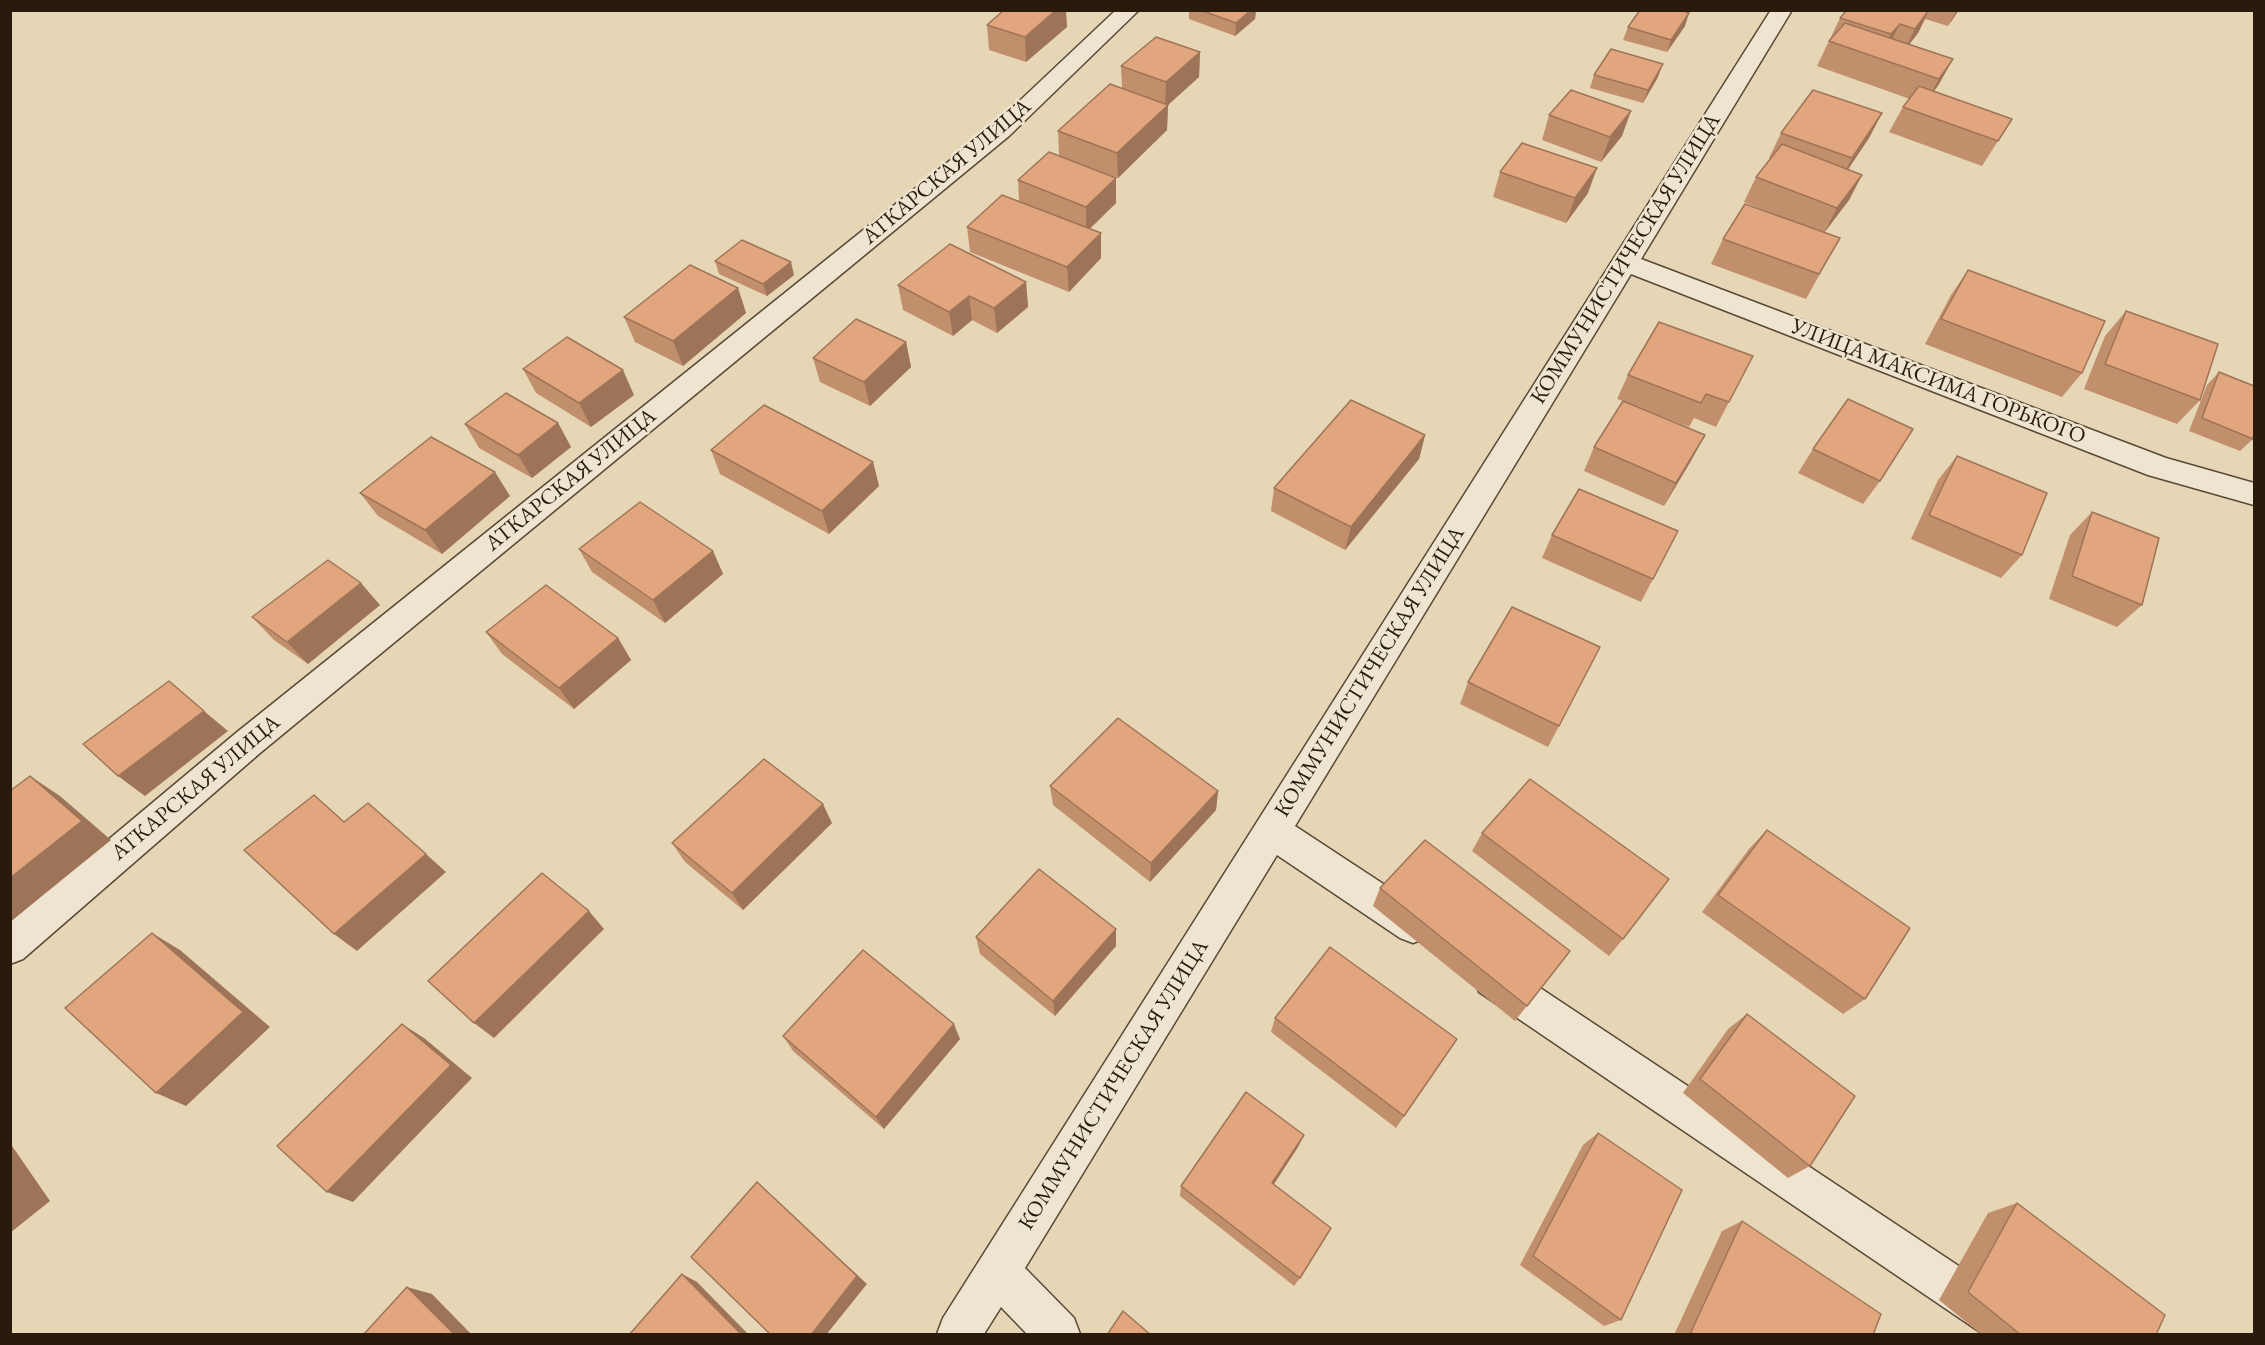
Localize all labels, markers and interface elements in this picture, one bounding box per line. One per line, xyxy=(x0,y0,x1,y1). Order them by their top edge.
street label: АТКАРСКАЯ УЛИЦА xyxy=(857,94,1037,250)
street label: КОММУНИСТИЧЕСКАЯ УЛИЦА xyxy=(1525,109,1727,409)
street label: УЛИЦА МАКСИМА ГОРЬКОГО xyxy=(1787,313,2089,451)
street label: АТКАРСКАЯ УЛИЦА xyxy=(480,403,662,557)
street label: КОММУНИСТИЧЕСКАЯ УЛИЦА xyxy=(1269,522,1471,822)
street label: АТКАРСКАЯ УЛИЦА xyxy=(106,710,286,866)
street label: КОММУНИСТИЧЕСКАЯ УЛИЦА xyxy=(1013,935,1215,1235)

